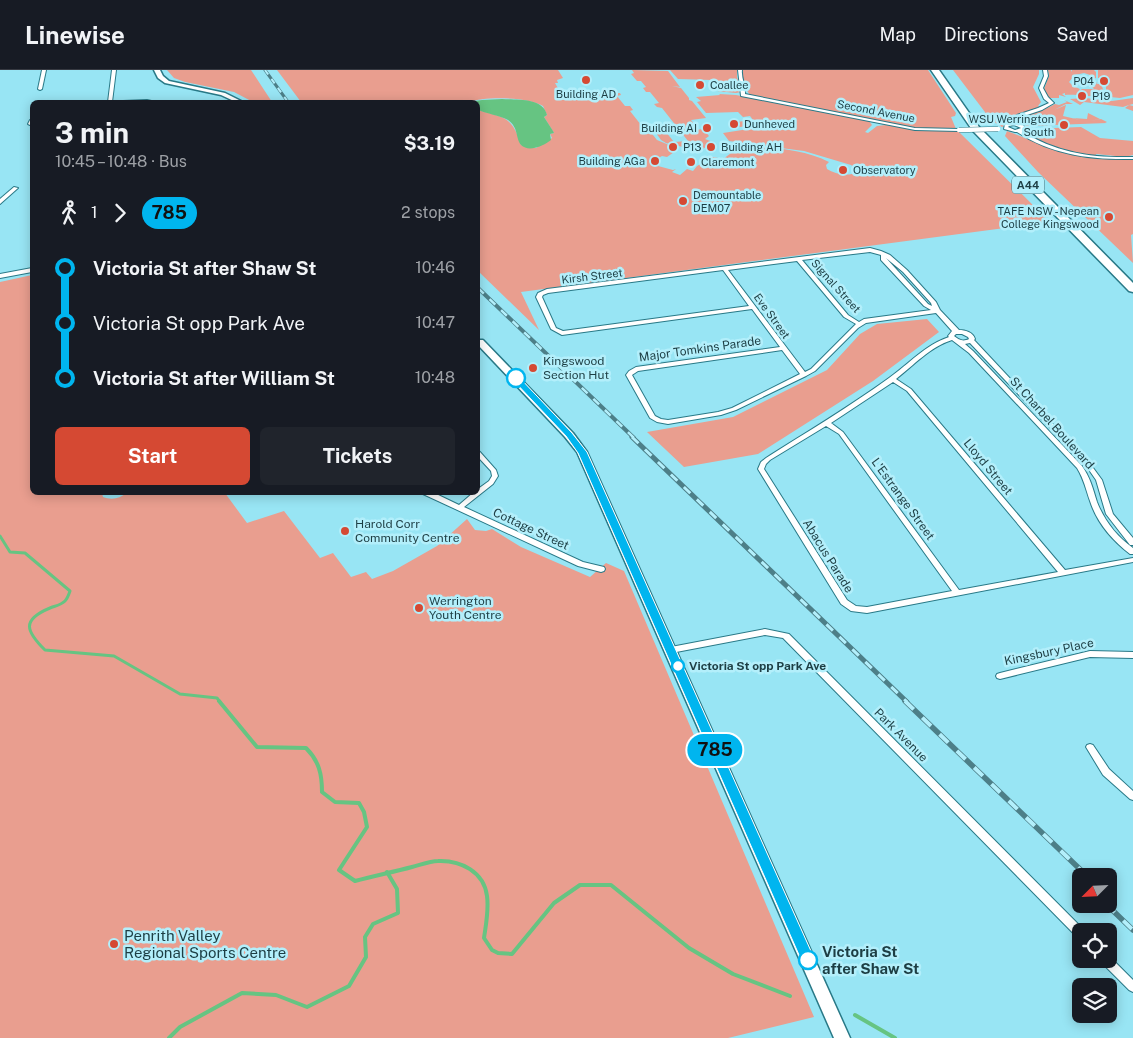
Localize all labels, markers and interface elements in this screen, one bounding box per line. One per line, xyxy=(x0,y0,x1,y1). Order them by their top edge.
text: Linewise xyxy=(25,21,125,49)
text: Map xyxy=(879,24,916,45)
text: Directions xyxy=(944,24,1029,45)
text: Saved xyxy=(1057,24,1108,45)
marker: Building AD xyxy=(580,74,592,86)
place label: P04 xyxy=(1073,75,1094,87)
marker: P04 xyxy=(1098,75,1110,87)
marker: Coallee xyxy=(694,79,706,91)
place label: Coallee xyxy=(710,79,748,91)
place label: Building AD xyxy=(556,88,617,100)
marker: P19 xyxy=(1076,90,1088,102)
place label: P19 xyxy=(1092,90,1110,102)
street label: Second Avenue xyxy=(836,98,916,124)
place label: WSU Werrington South xyxy=(969,113,1054,138)
text: 3 min xyxy=(55,116,129,149)
marker: Dunheved xyxy=(728,118,740,130)
place label: Dunheved xyxy=(744,118,795,130)
marker: WSU Werrington South xyxy=(1058,119,1070,131)
place label: Building AI xyxy=(641,122,697,134)
marker: Building AI xyxy=(701,122,713,134)
text: $3.19 xyxy=(404,132,455,154)
marker: P13 xyxy=(667,141,679,153)
place label: P13 xyxy=(683,141,701,153)
marker: Building AH xyxy=(705,141,717,153)
place label: Building AH xyxy=(721,141,782,153)
text: 10:45 – 10:48 · Bus xyxy=(55,152,187,171)
place label: Building AGa xyxy=(578,155,645,167)
marker: Building AGa xyxy=(649,155,661,167)
marker: Claremont xyxy=(685,156,697,168)
place label: Claremont xyxy=(701,156,755,168)
marker: Observatory xyxy=(837,164,849,176)
place label: Observatory xyxy=(853,164,916,176)
road number: A44 xyxy=(1012,176,1044,194)
place label: Demountable DEM07 xyxy=(693,189,761,214)
marker: Demountable DEM07 xyxy=(677,195,689,207)
icon: walk xyxy=(55,199,83,227)
icon: forward xyxy=(106,199,134,227)
text: 785 xyxy=(152,202,187,223)
text: 1 xyxy=(91,203,98,222)
text: 2 stops xyxy=(401,203,455,222)
place label: TAFE NSW - Nepean College Kingswood xyxy=(998,205,1099,230)
marker: TAFE NSW - Nepean College Kingswood xyxy=(1103,211,1115,223)
text: Victoria St after Shaw St xyxy=(93,257,316,279)
street label: Signal Street xyxy=(809,257,863,315)
text: 10:46 xyxy=(415,258,455,277)
street label: Kirsh Street xyxy=(561,266,623,286)
street label: Eve Street xyxy=(752,291,792,341)
text: Victoria St opp Park Ave xyxy=(93,312,305,334)
text: 10:47 xyxy=(416,313,455,332)
street label: Major Tomkins Parade xyxy=(638,333,762,364)
place label: Kingswood Section Hut xyxy=(543,354,610,382)
marker: Kingswood Section Hut xyxy=(527,362,539,374)
text: Victoria St after William St xyxy=(93,367,335,389)
text: 10:48 xyxy=(415,368,455,387)
unlabelled marker xyxy=(506,368,526,388)
street label: St Charbel Boulevard xyxy=(1007,374,1097,472)
button: Start xyxy=(55,427,250,485)
button: Tickets xyxy=(260,427,455,485)
street label: Lloyd Street xyxy=(961,436,1016,498)
street label: L'Estrange Street xyxy=(869,455,938,543)
street label: Cottage Street xyxy=(491,505,571,553)
place label: Harold Corr Community Centre xyxy=(355,517,460,545)
street label: Abacus Parade xyxy=(800,517,856,595)
marker: Harold Corr Community Centre xyxy=(339,525,351,537)
place label: Werrington Youth Centre xyxy=(429,594,502,622)
marker: Werrington Youth Centre xyxy=(413,602,425,614)
street label: Kingsbury Place xyxy=(1003,636,1095,668)
marker: Victoria St opp Park Ave xyxy=(671,659,685,673)
place label: Victoria St opp Park Ave xyxy=(689,659,826,673)
street label: Park Avenue xyxy=(871,705,931,765)
line badge: 785 xyxy=(686,734,744,766)
text: 785 xyxy=(697,739,733,760)
north arrow xyxy=(1072,868,1118,912)
map controls xyxy=(1072,868,1117,1023)
button: locate xyxy=(1072,923,1117,968)
place label: Penrith Valley Regional Sports Centre xyxy=(124,927,286,961)
marker: Penrith Valley Regional Sports Centre xyxy=(108,938,120,950)
place label: Victoria St after Shaw St xyxy=(822,943,919,977)
marker: Victoria St after Shaw St xyxy=(798,950,818,970)
button: layers xyxy=(1072,978,1117,1023)

